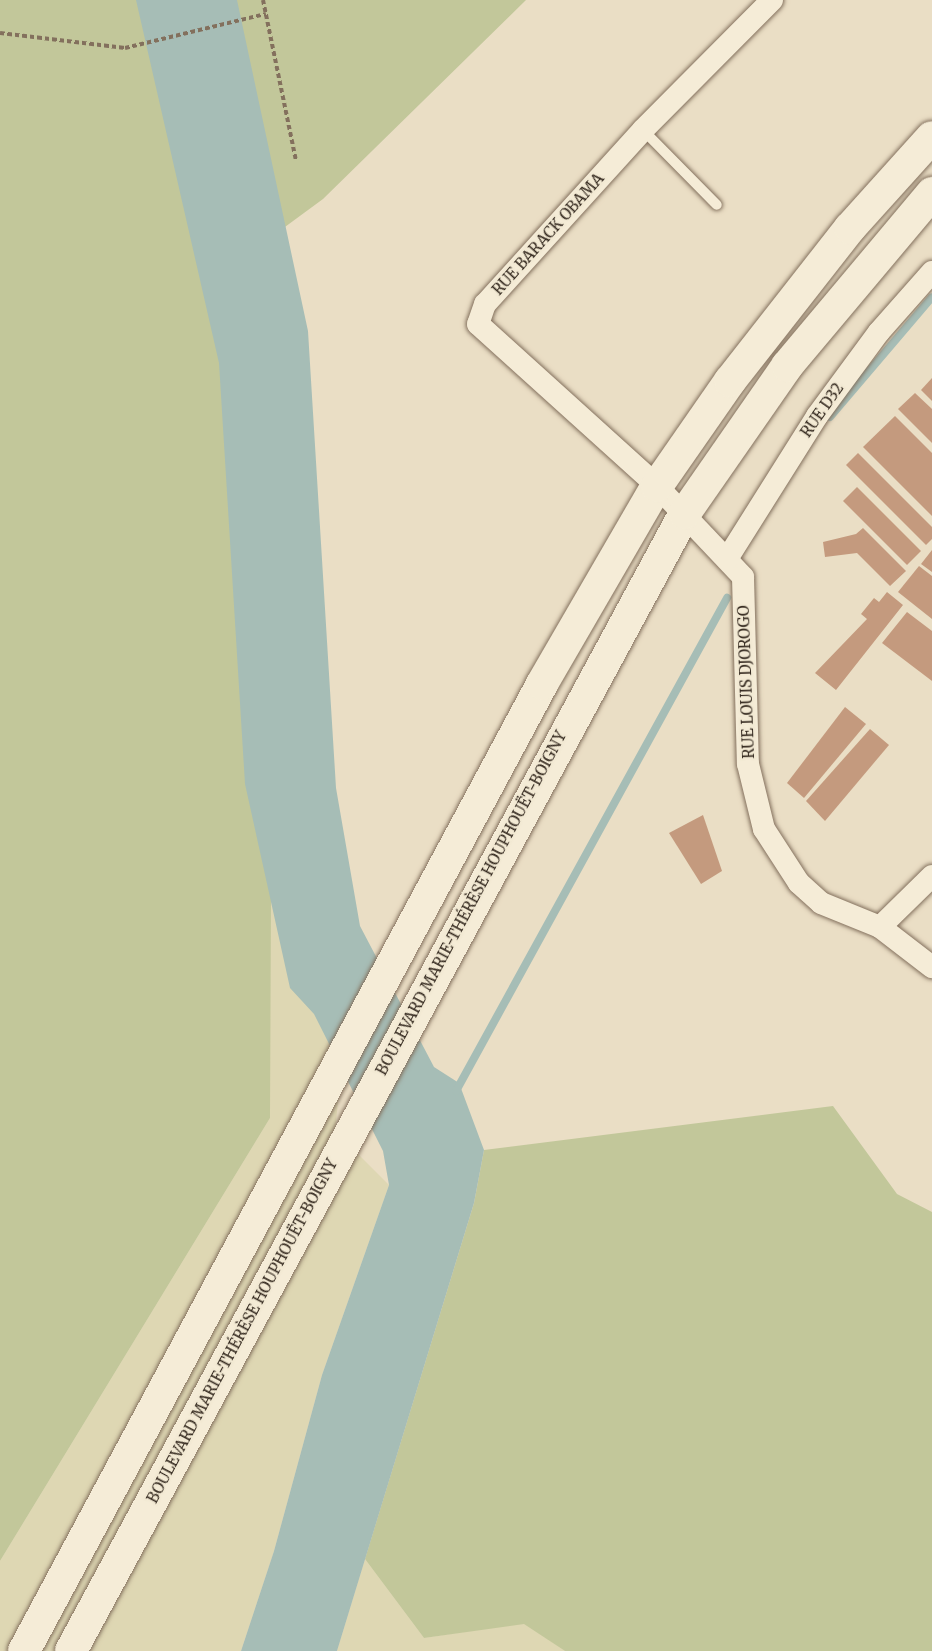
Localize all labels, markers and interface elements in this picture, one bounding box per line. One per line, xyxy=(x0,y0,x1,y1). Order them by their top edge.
street label: RUE BARACK OBAMA xyxy=(489,169,607,299)
street label: RUE D32 xyxy=(797,379,847,441)
street label: RUE LOUIS DJOROGO xyxy=(734,605,758,759)
street label: BOULEVARD MARIE-THÉRÈSE HOUPHOUËT-BOIGNY xyxy=(372,728,570,1078)
street label: BOULEVARD MARIE-THÉRÈSE HOUPHOUËT-BOIGNY xyxy=(143,1156,341,1506)

